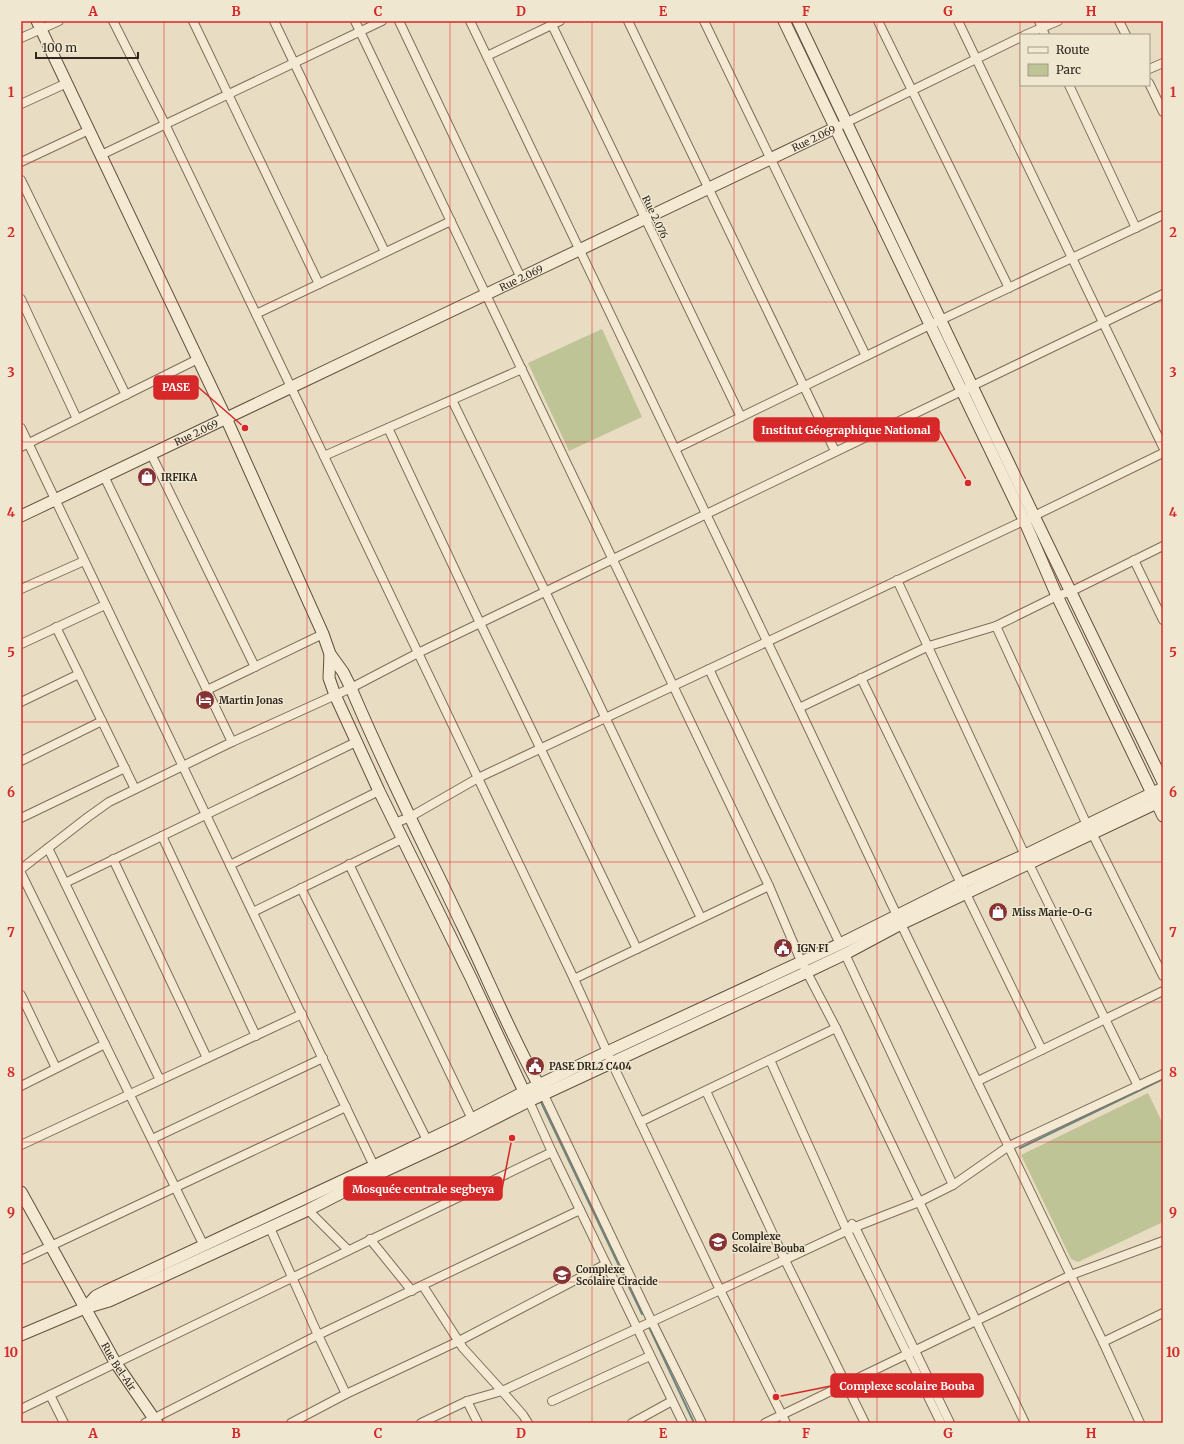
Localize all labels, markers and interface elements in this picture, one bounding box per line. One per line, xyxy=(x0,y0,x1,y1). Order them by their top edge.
text: A xyxy=(87,3,98,20)
text: B xyxy=(231,3,241,20)
text: C xyxy=(374,3,383,20)
text: D xyxy=(516,3,526,20)
text: E xyxy=(659,3,668,20)
text: F xyxy=(802,3,810,20)
text: G xyxy=(943,3,953,20)
text: H xyxy=(1086,3,1097,20)
scale bar xyxy=(36,34,138,60)
legend xyxy=(1020,34,1150,86)
text: 100 m xyxy=(42,40,77,55)
text: Route xyxy=(1056,42,1089,57)
text: Parc xyxy=(1056,62,1081,77)
text: 1 xyxy=(8,84,14,101)
text: 1 xyxy=(1170,84,1176,101)
street label: Rue 2.069 xyxy=(789,122,838,154)
street label: Rue 2.076 xyxy=(639,193,671,241)
text: 2 xyxy=(7,224,15,241)
text: 2 xyxy=(1169,224,1177,241)
street label: Rue 2.069 xyxy=(497,262,545,294)
text: 3 xyxy=(7,364,15,381)
text: 3 xyxy=(1169,364,1177,381)
callout: PASE xyxy=(154,376,198,399)
text: PASE xyxy=(162,380,191,394)
street label: Rue 2.069 xyxy=(172,417,220,449)
callout: Institut Géographique National xyxy=(754,418,939,441)
text: Institut Géographique National xyxy=(761,423,931,437)
shop icon: IRFIKA xyxy=(136,466,158,488)
place label: IRFIKA xyxy=(161,471,198,484)
text: 4 xyxy=(7,504,16,521)
text: 4 xyxy=(1169,504,1178,521)
text: 5 xyxy=(7,644,15,661)
text: 5 xyxy=(1169,644,1177,661)
hotel icon: Martin Jonas xyxy=(194,689,216,711)
place label: Martin Jonas xyxy=(219,694,283,707)
text: 6 xyxy=(7,784,15,801)
text: 6 xyxy=(1169,784,1177,801)
shop icon: Miss Marie-O-G xyxy=(987,901,1009,923)
place label: Miss Marie-O-G xyxy=(1012,906,1093,919)
text: 7 xyxy=(7,924,15,941)
text: 7 xyxy=(1169,924,1177,941)
public building icon: IGN FI xyxy=(772,937,794,959)
place label: IGN FI xyxy=(797,942,829,955)
public building icon: PASE DRL2 C404 xyxy=(524,1055,546,1077)
place label: PASE DRL2 C404 xyxy=(549,1060,632,1073)
text: 8 xyxy=(7,1064,15,1081)
text: 8 xyxy=(1169,1064,1177,1081)
callout: Mosquée centrale segbeya xyxy=(344,1177,502,1200)
text: Mosquée centrale segbeya xyxy=(352,1182,494,1196)
text: 9 xyxy=(7,1204,15,1221)
text: 9 xyxy=(1169,1204,1177,1221)
place label: Complexe Scolaire Bouba xyxy=(732,1230,805,1255)
school or university icon: Complexe Scolaire Bouba xyxy=(707,1231,729,1253)
place label: Complexe Scolaire Ciracide xyxy=(576,1263,658,1288)
school or university icon: Complexe Scolaire Ciracide xyxy=(551,1264,573,1286)
street label: Rue Bel-Air xyxy=(99,1340,139,1393)
text: 10 xyxy=(4,1344,18,1361)
text: 10 xyxy=(1166,1344,1180,1361)
callout: Complexe scolaire Bouba xyxy=(831,1374,983,1397)
text: Complexe scolaire Bouba xyxy=(839,1379,975,1393)
text: A xyxy=(87,1425,98,1442)
text: B xyxy=(231,1425,241,1442)
text: C xyxy=(374,1425,383,1442)
text: D xyxy=(516,1425,526,1442)
text: E xyxy=(659,1425,668,1442)
text: F xyxy=(802,1425,810,1442)
text: G xyxy=(943,1425,953,1442)
text: H xyxy=(1086,1425,1097,1442)

